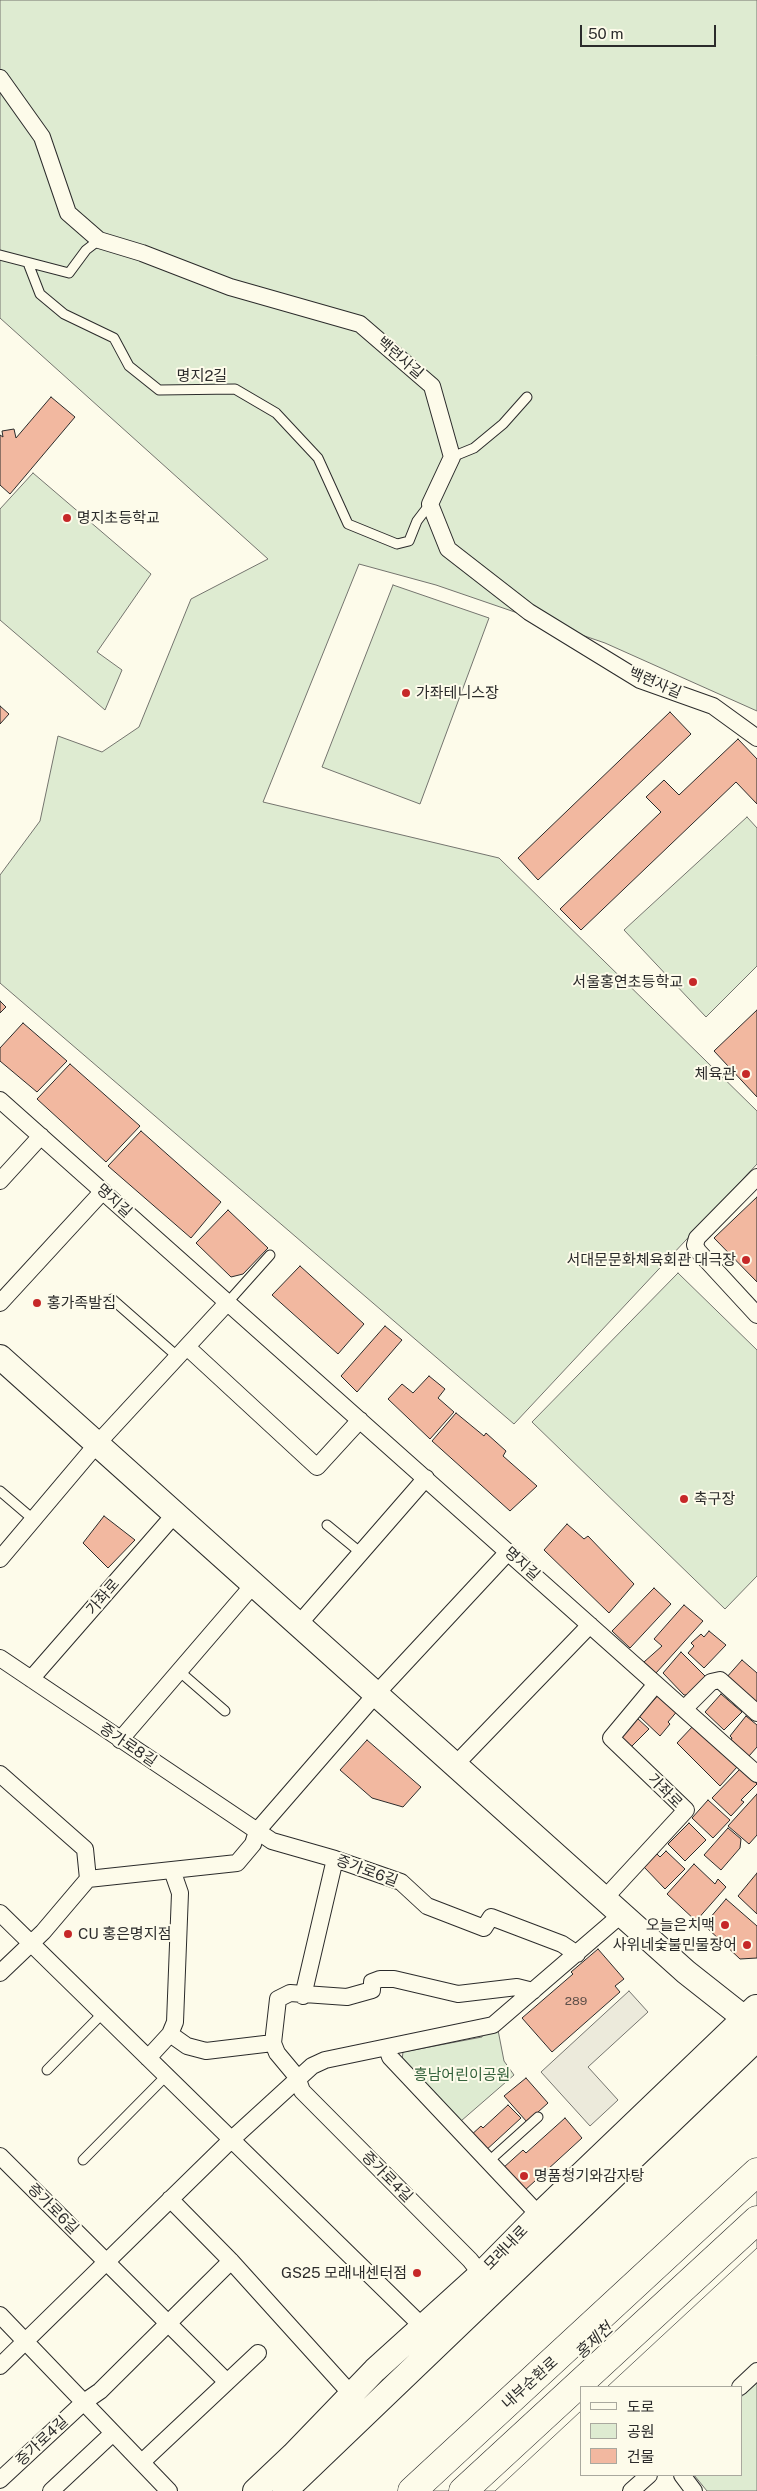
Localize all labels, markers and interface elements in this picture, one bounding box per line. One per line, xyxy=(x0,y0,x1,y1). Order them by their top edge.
scale bar xyxy=(582,15,718,47)
text: 50 m xyxy=(588,25,623,42)
street label: 백련사길 xyxy=(373,333,427,383)
street label: 명지2길 xyxy=(177,367,227,385)
place label: 명지초등학교 xyxy=(77,509,160,527)
marker: 명지초등학교 xyxy=(61,512,73,524)
street label: 백련사길 xyxy=(626,664,684,702)
place label: 가좌테니스장 xyxy=(416,684,499,702)
marker: 가좌테니스장 xyxy=(400,687,412,699)
place label: 서울홍연초등학교 xyxy=(573,973,683,991)
marker: 서울홍연초등학교 xyxy=(687,976,699,988)
place label: 체육관 xyxy=(695,1065,736,1083)
marker: 체육관 xyxy=(740,1068,752,1080)
street label: 명지길 xyxy=(93,1180,135,1222)
place label: 서대문문화체육회관 대극장 xyxy=(567,1251,736,1269)
marker: 서대문문화체육회관 대극장 xyxy=(740,1254,752,1266)
place label: 홍가족발집 xyxy=(47,1294,116,1312)
marker: 홍가족발집 xyxy=(31,1297,43,1309)
place label: 축구장 xyxy=(694,1490,735,1508)
marker: 축구장 xyxy=(678,1493,690,1505)
street label: 명지길 xyxy=(501,1543,543,1585)
street label: 가좌로 xyxy=(83,1575,123,1619)
street label: 증가로8길 xyxy=(96,1719,160,1771)
street label: 가좌로 xyxy=(644,1770,686,1812)
street label: 증가로6길 xyxy=(334,1852,400,1890)
place label: 오늘은치맥 xyxy=(646,1916,715,1934)
marker: 오늘은치맥 xyxy=(719,1919,731,1931)
place label: CU 홍은명지점 xyxy=(78,1925,171,1943)
marker: CU 홍은명지점 xyxy=(62,1928,74,1940)
place label: 사위네숯불민물장어 xyxy=(613,1936,737,1954)
marker: 사위네숯불민물장어 xyxy=(741,1939,753,1951)
house number: 289 xyxy=(565,1994,587,2008)
park label: 흥남어린이공원 xyxy=(414,2066,510,2084)
street label: 증가로4길 xyxy=(358,2148,416,2206)
place label: 명품청기와감자탕 xyxy=(534,2167,644,2185)
marker: 명품청기와감자탕 xyxy=(518,2170,530,2182)
street label: 증가로6길 xyxy=(24,2180,82,2238)
street label: 모래내로 xyxy=(480,2222,532,2274)
place label: GS25 모래내센터점 xyxy=(281,2264,407,2282)
marker: GS25 모래내센터점 xyxy=(411,2267,423,2279)
water label: 홍제천 xyxy=(571,2319,617,2363)
street label: 내부순환로 xyxy=(498,2353,562,2413)
legend xyxy=(580,2386,742,2476)
text: 도로 xyxy=(627,2398,655,2415)
street label: 증가로4길 xyxy=(12,2412,72,2470)
text: 공원 xyxy=(627,2423,655,2440)
text: 건물 xyxy=(627,2448,655,2465)

